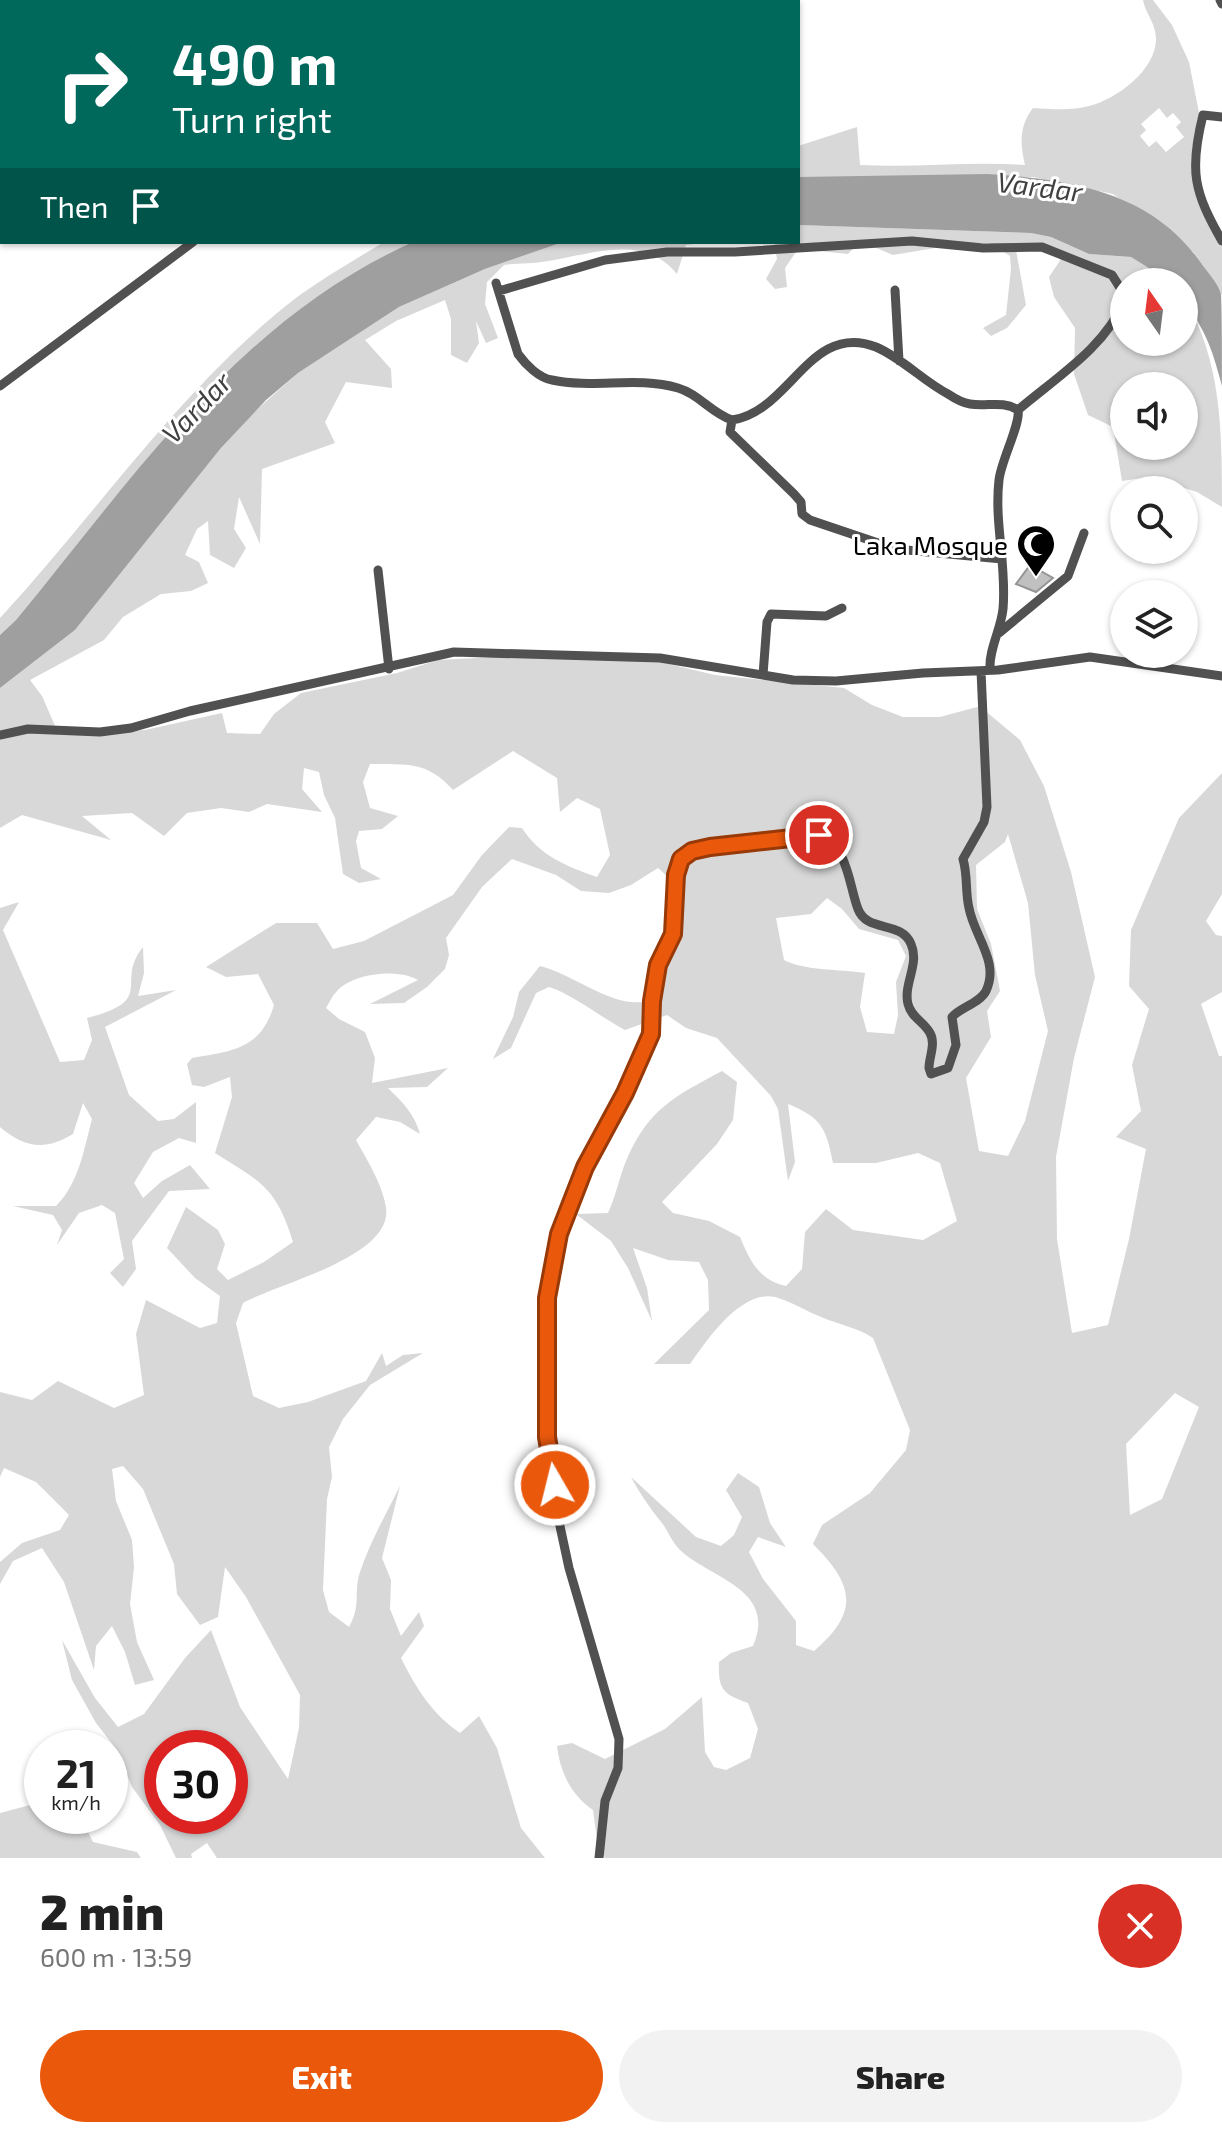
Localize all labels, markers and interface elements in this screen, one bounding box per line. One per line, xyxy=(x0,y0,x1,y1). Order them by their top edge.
text: 490 m xyxy=(172,29,337,96)
icon: right xyxy=(40,32,144,136)
text: Turn right xyxy=(172,97,332,140)
water label: Vardar xyxy=(995,164,1086,208)
icon: arrive xyxy=(124,184,168,228)
text: Then xyxy=(40,188,108,224)
north arrow xyxy=(1110,268,1198,356)
map controls xyxy=(1110,268,1198,668)
water label: Vardar xyxy=(154,364,239,450)
button: sound xyxy=(1110,372,1198,460)
button: search xyxy=(1110,476,1198,564)
mosque icon: Laka Mosque xyxy=(1015,523,1057,578)
place label: Laka Mosque xyxy=(853,529,1008,560)
button: layers xyxy=(1110,580,1198,668)
pin xyxy=(785,801,853,869)
icon: arrive xyxy=(797,813,841,857)
position arrow xyxy=(513,1443,597,1527)
speed limit sign: 30 xyxy=(144,1730,248,1834)
text: 21 xyxy=(56,1748,96,1796)
text: km/h xyxy=(51,1790,101,1814)
text: 2 min xyxy=(40,1882,164,1940)
button: close xyxy=(1098,1884,1182,1968)
text: 600 m · 13:59 xyxy=(40,1941,192,1972)
button: Exit xyxy=(40,2030,603,2122)
button: Share xyxy=(619,2030,1182,2122)

